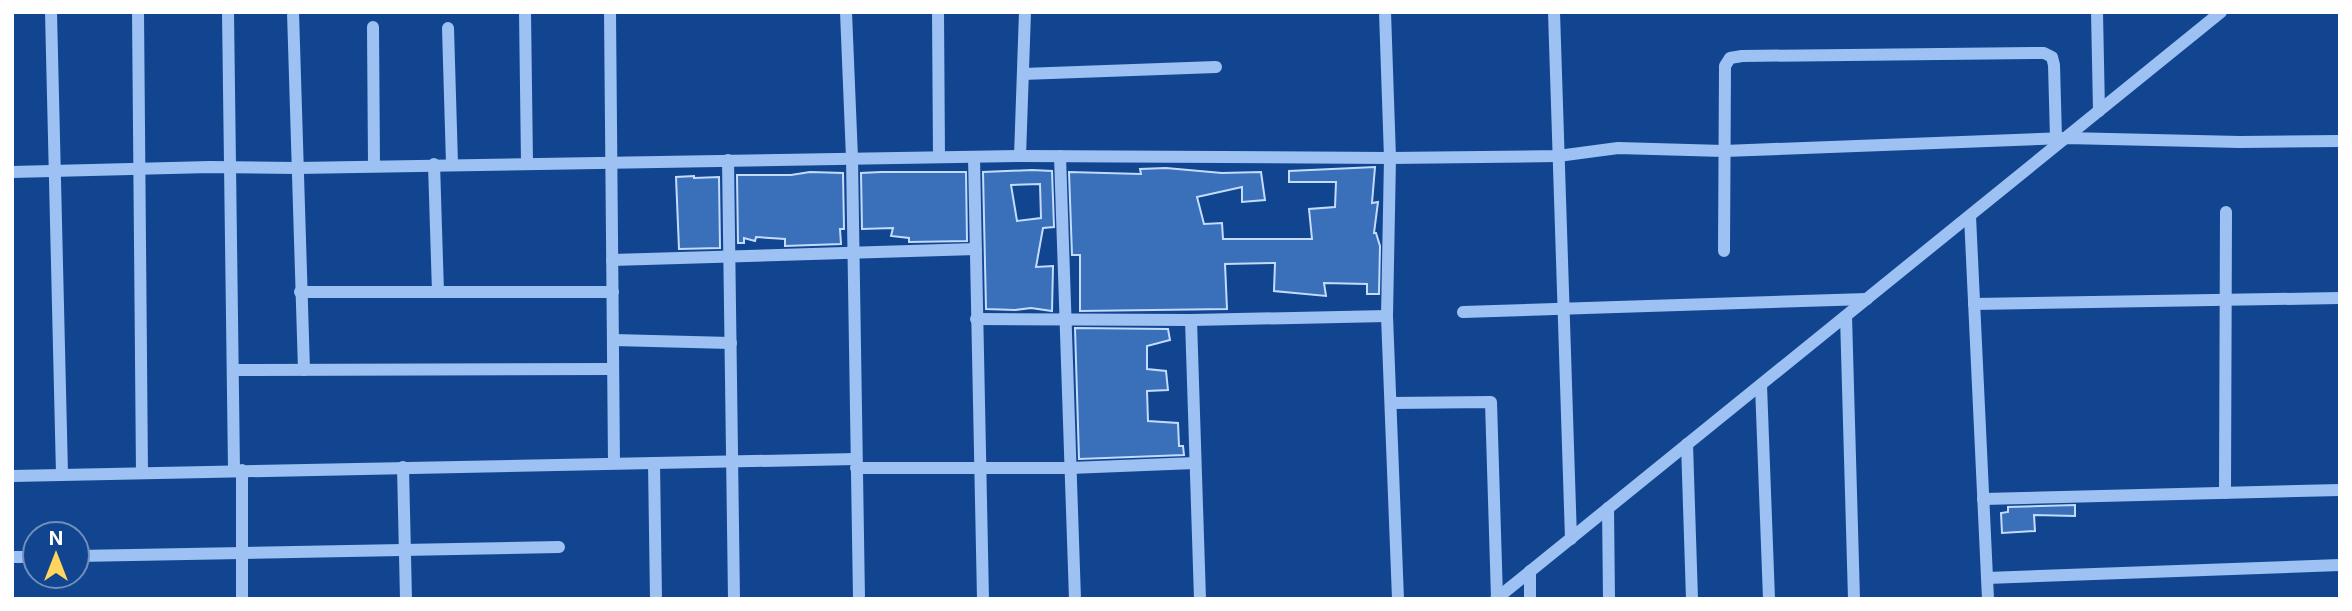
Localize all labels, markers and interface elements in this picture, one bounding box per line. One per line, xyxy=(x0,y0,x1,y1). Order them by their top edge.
north arrow xyxy=(21,520,91,590)
text: N xyxy=(49,527,63,550)

